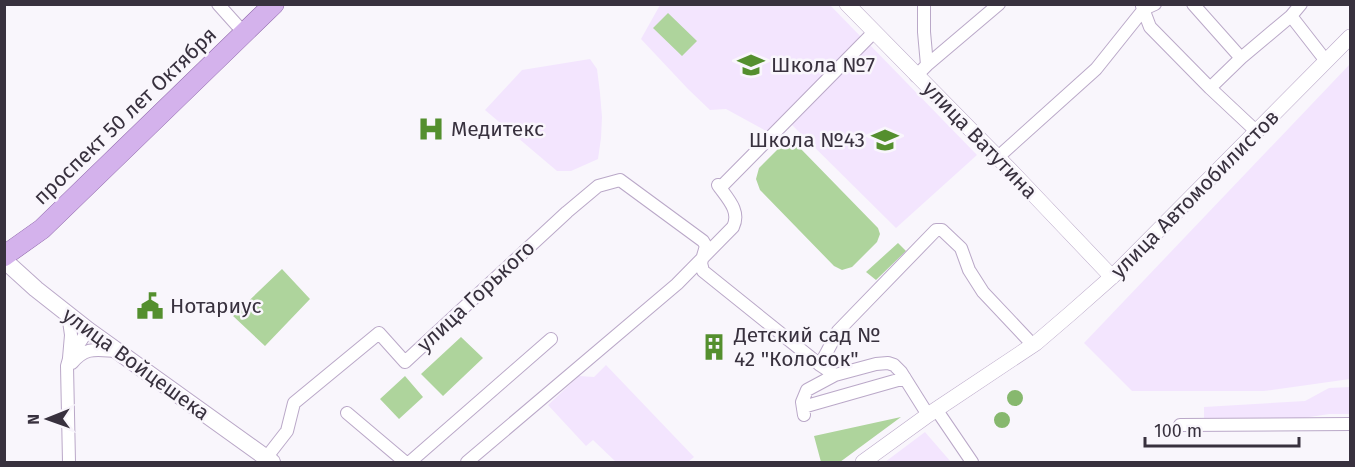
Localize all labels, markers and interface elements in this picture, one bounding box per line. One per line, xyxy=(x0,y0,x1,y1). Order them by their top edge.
street label: проспект 50 лет Октября xyxy=(28,22,222,210)
school or university icon: Школа №7 xyxy=(736,50,766,80)
place label: Школа №7 xyxy=(771,52,875,78)
street label: улица Ватутина xyxy=(917,76,1043,204)
street label: улица Автомобилистов xyxy=(1105,104,1285,284)
hospital icon: Медитекс xyxy=(416,114,446,144)
place label: Медитекс xyxy=(451,116,544,142)
school or university icon: Школа №43 xyxy=(870,125,900,155)
place label: Школа №43 xyxy=(749,127,865,153)
street label: улица Горького xyxy=(412,235,540,357)
public building icon: Нотариус xyxy=(135,291,165,321)
place label: Нотариус xyxy=(170,293,261,319)
street label: улица Войцешека xyxy=(57,302,215,426)
place label: Детский сад № 42 "Колосок" xyxy=(733,322,881,372)
building icon: Детский сад № 42 "Колосок" xyxy=(699,332,729,362)
north arrow xyxy=(18,389,78,449)
scale bar xyxy=(1145,410,1300,448)
text: N xyxy=(24,414,43,425)
text: 100 m xyxy=(1154,420,1202,442)

